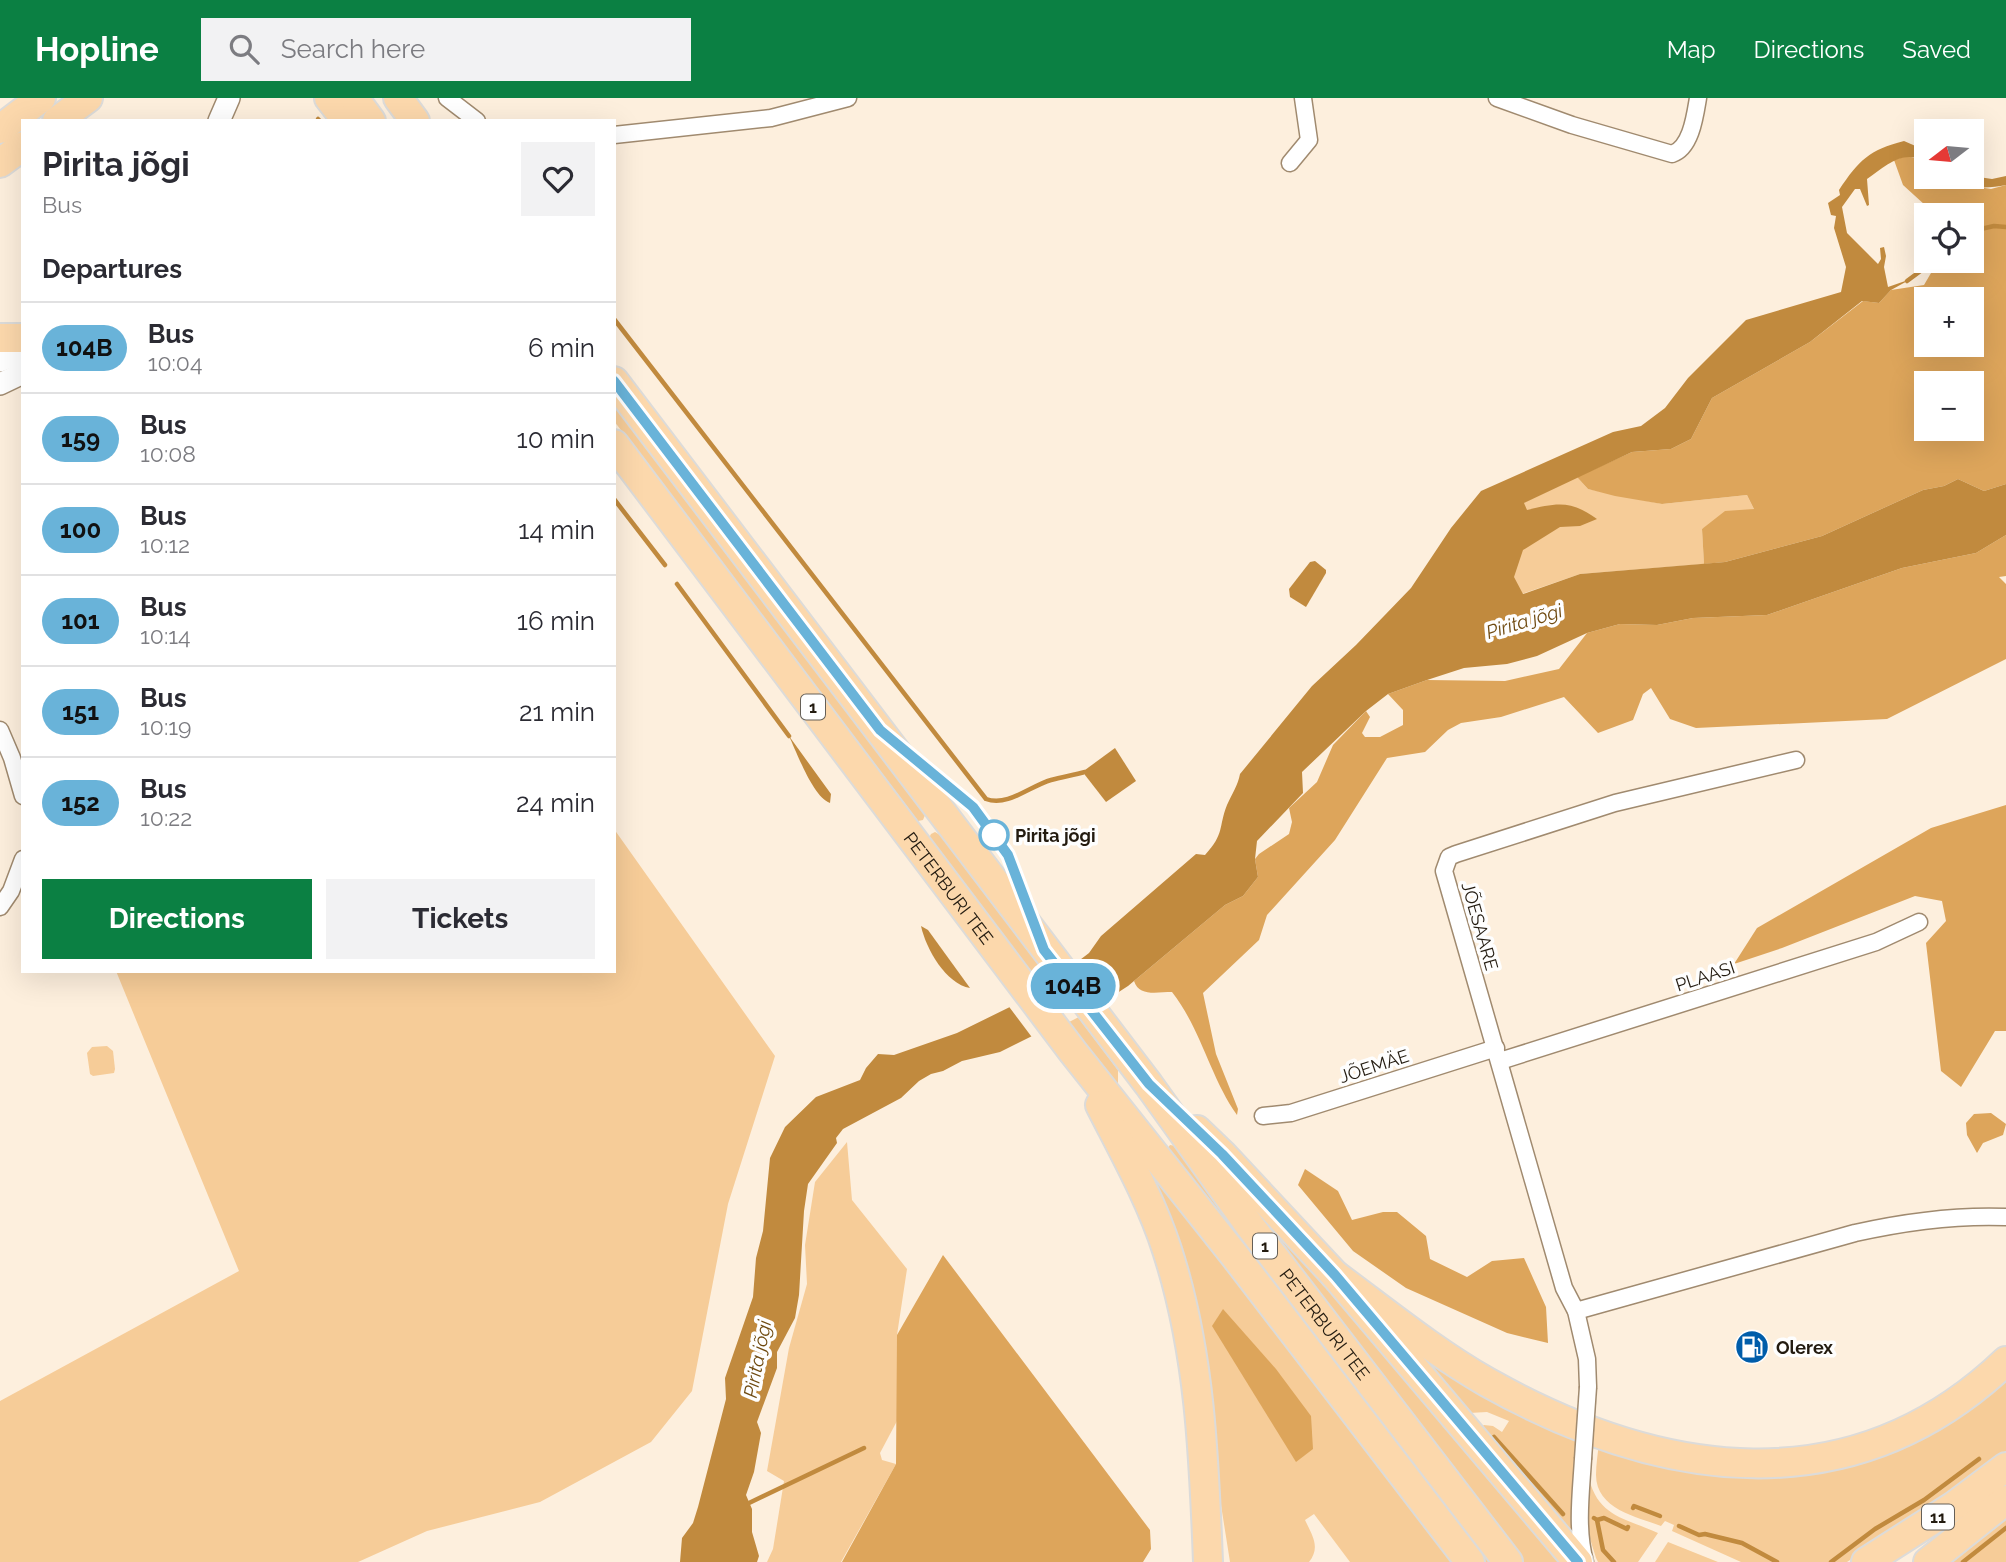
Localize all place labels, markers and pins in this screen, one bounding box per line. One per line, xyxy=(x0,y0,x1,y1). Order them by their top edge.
marker: Pirita jõgi xyxy=(979,820,1009,850)
place label: Pirita jõgi xyxy=(1015,825,1096,846)
fuel station icon: Olerex xyxy=(1733,1328,1771,1366)
place label: Olerex xyxy=(1776,1337,1833,1358)

